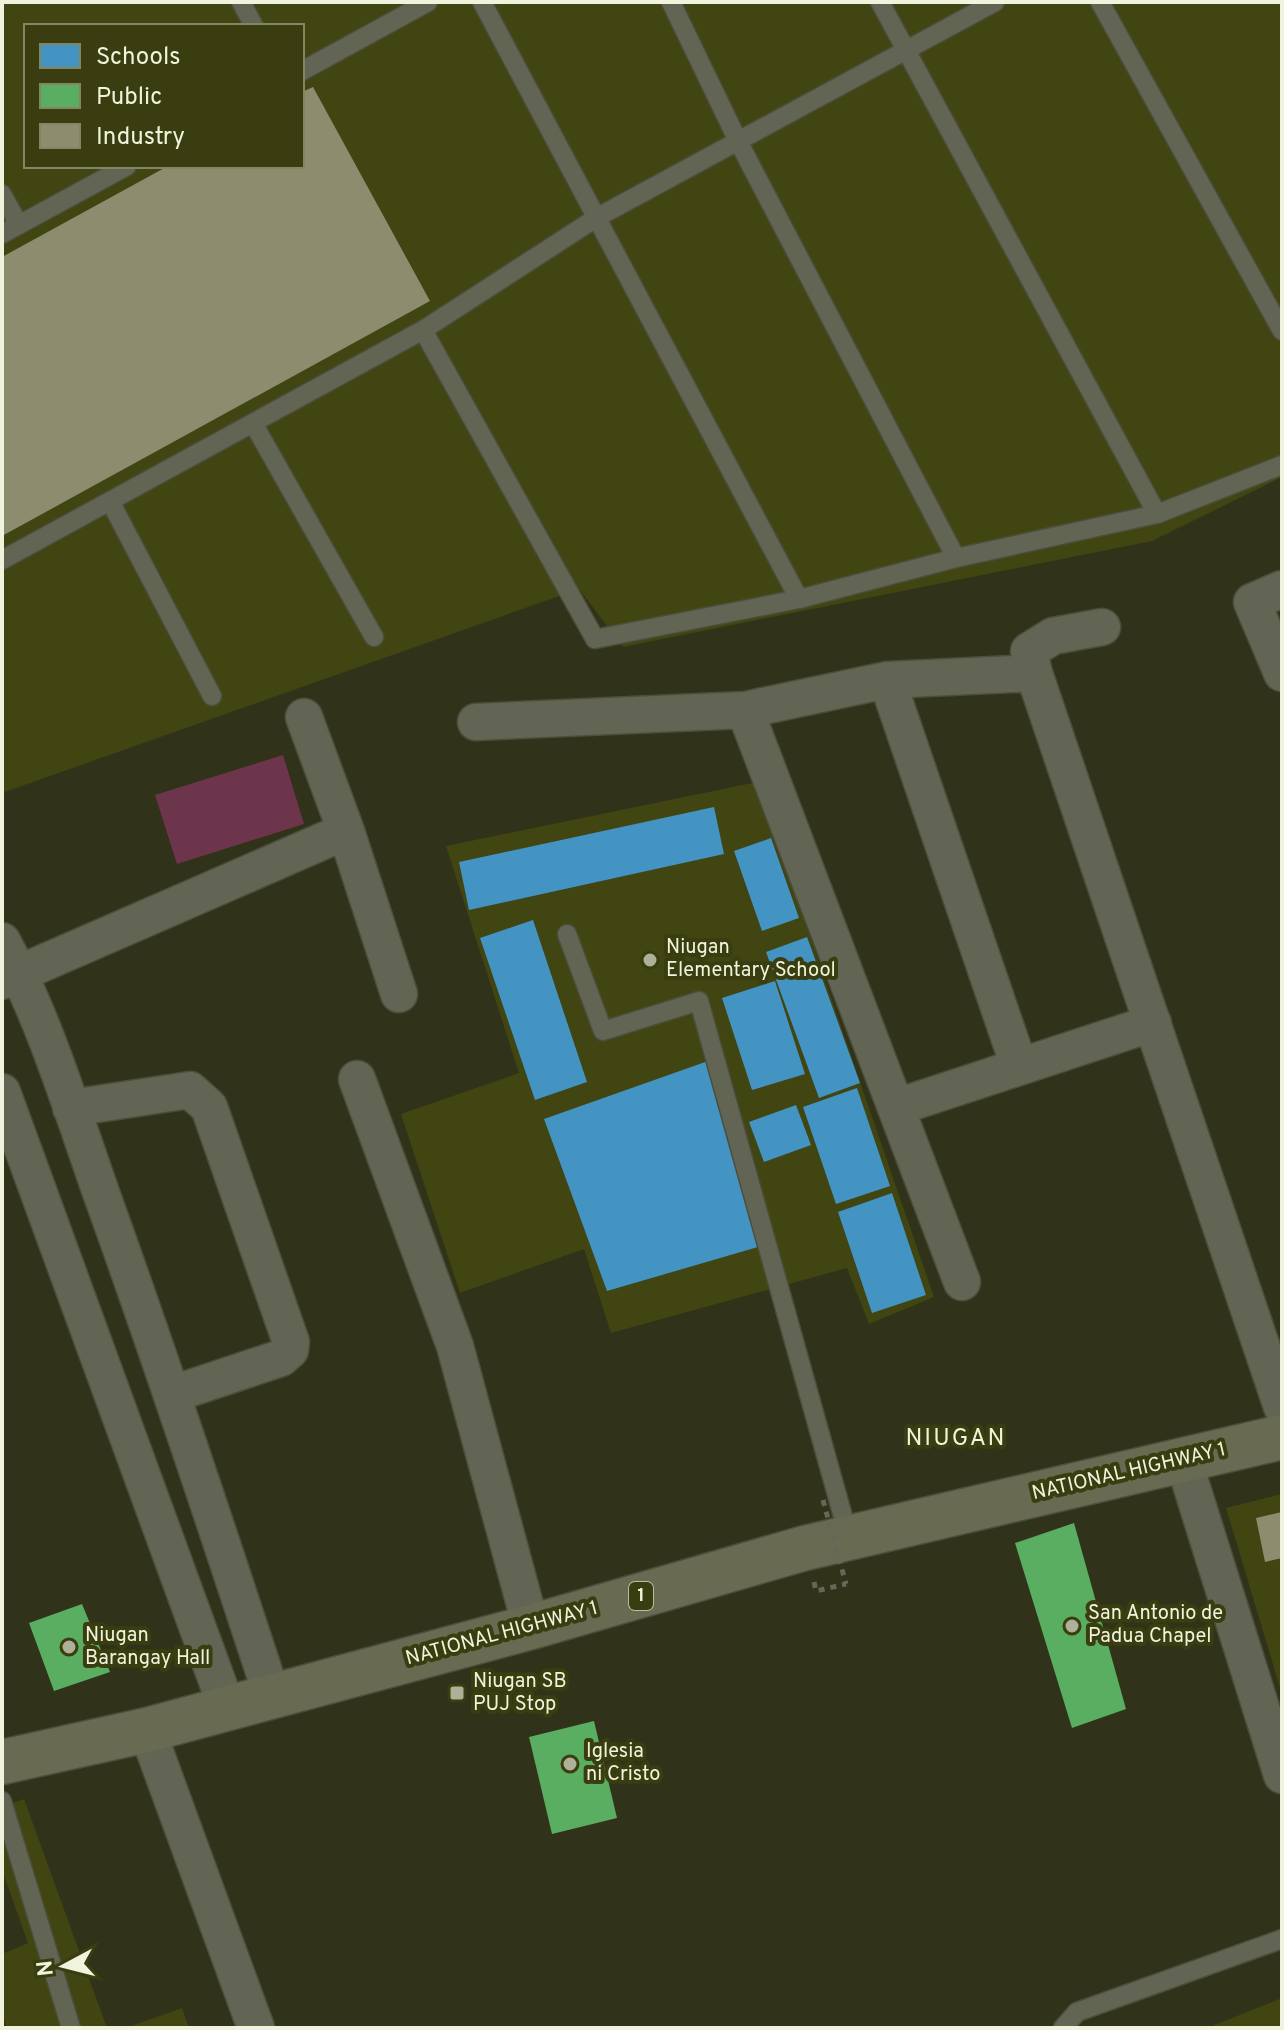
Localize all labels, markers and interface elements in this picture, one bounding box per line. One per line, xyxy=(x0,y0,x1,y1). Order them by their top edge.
legend xyxy=(24,24,304,168)
text: Schools xyxy=(96,43,181,73)
text: Public xyxy=(96,83,162,113)
text: Industry xyxy=(96,123,185,153)
place label: Niugan Elementary School xyxy=(666,935,836,984)
marker: Niugan Elementary School xyxy=(641,951,659,969)
district label: NIUGAN xyxy=(905,1424,1007,1454)
street label: NATIONAL HIGHWAY 1 xyxy=(1030,1437,1228,1507)
road number: 1 xyxy=(629,1582,653,1610)
street label: NATIONAL HIGHWAY 1 xyxy=(403,1596,601,1672)
place label: San Antonio de Padua Chapel xyxy=(1088,1601,1223,1650)
marker: San Antonio de Padua Chapel xyxy=(1063,1617,1081,1635)
place label: Niugan Barangay Hall xyxy=(85,1623,210,1672)
marker: Niugan Barangay Hall xyxy=(60,1638,78,1656)
place label: Niugan SB PUJ Stop xyxy=(473,1669,567,1718)
marker: Niugan SB PUJ Stop xyxy=(448,1684,466,1702)
place label: Iglesia ni Cristo xyxy=(586,1739,660,1788)
marker: Iglesia ni Cristo xyxy=(561,1755,579,1773)
north arrow xyxy=(24,1926,104,2006)
text: N xyxy=(32,1959,61,1978)

